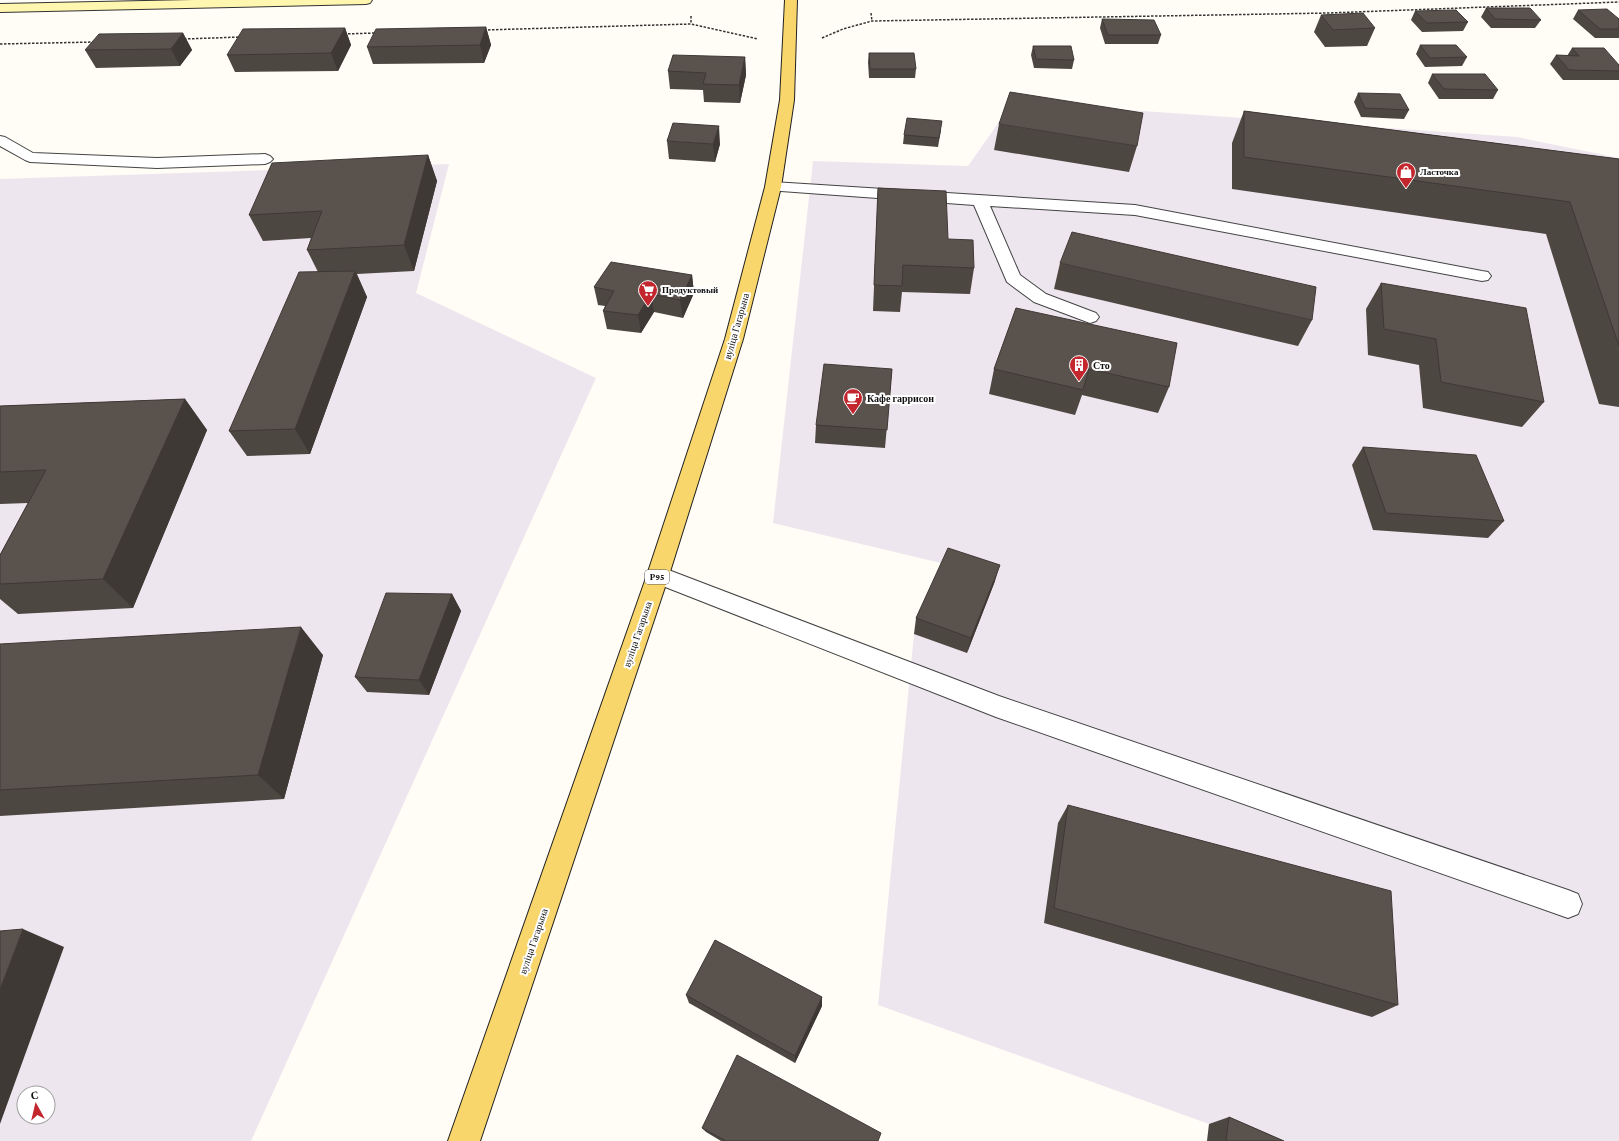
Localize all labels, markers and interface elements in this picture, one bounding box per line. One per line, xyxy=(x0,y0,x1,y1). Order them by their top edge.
shop icon: Ласточка xyxy=(1395,161,1417,189)
place label: Ласточка xyxy=(1420,167,1459,177)
supermarket icon: Продуктовый xyxy=(637,279,659,307)
place label: Продуктовый xyxy=(662,285,718,295)
street label: вуліца Гагарына xyxy=(722,291,751,361)
building icon: Сто xyxy=(1068,354,1090,382)
place label: Сто xyxy=(1093,360,1110,371)
cafe icon: Кафе гаррисон xyxy=(842,387,864,415)
place label: Кафе гаррисон xyxy=(867,393,934,404)
road number: Р95 xyxy=(645,570,669,584)
street label: вуліца Гагарына xyxy=(621,600,654,668)
street label: вуліца Гагарына xyxy=(517,907,550,975)
north arrow xyxy=(16,1085,56,1125)
text: С xyxy=(30,1089,39,1102)

